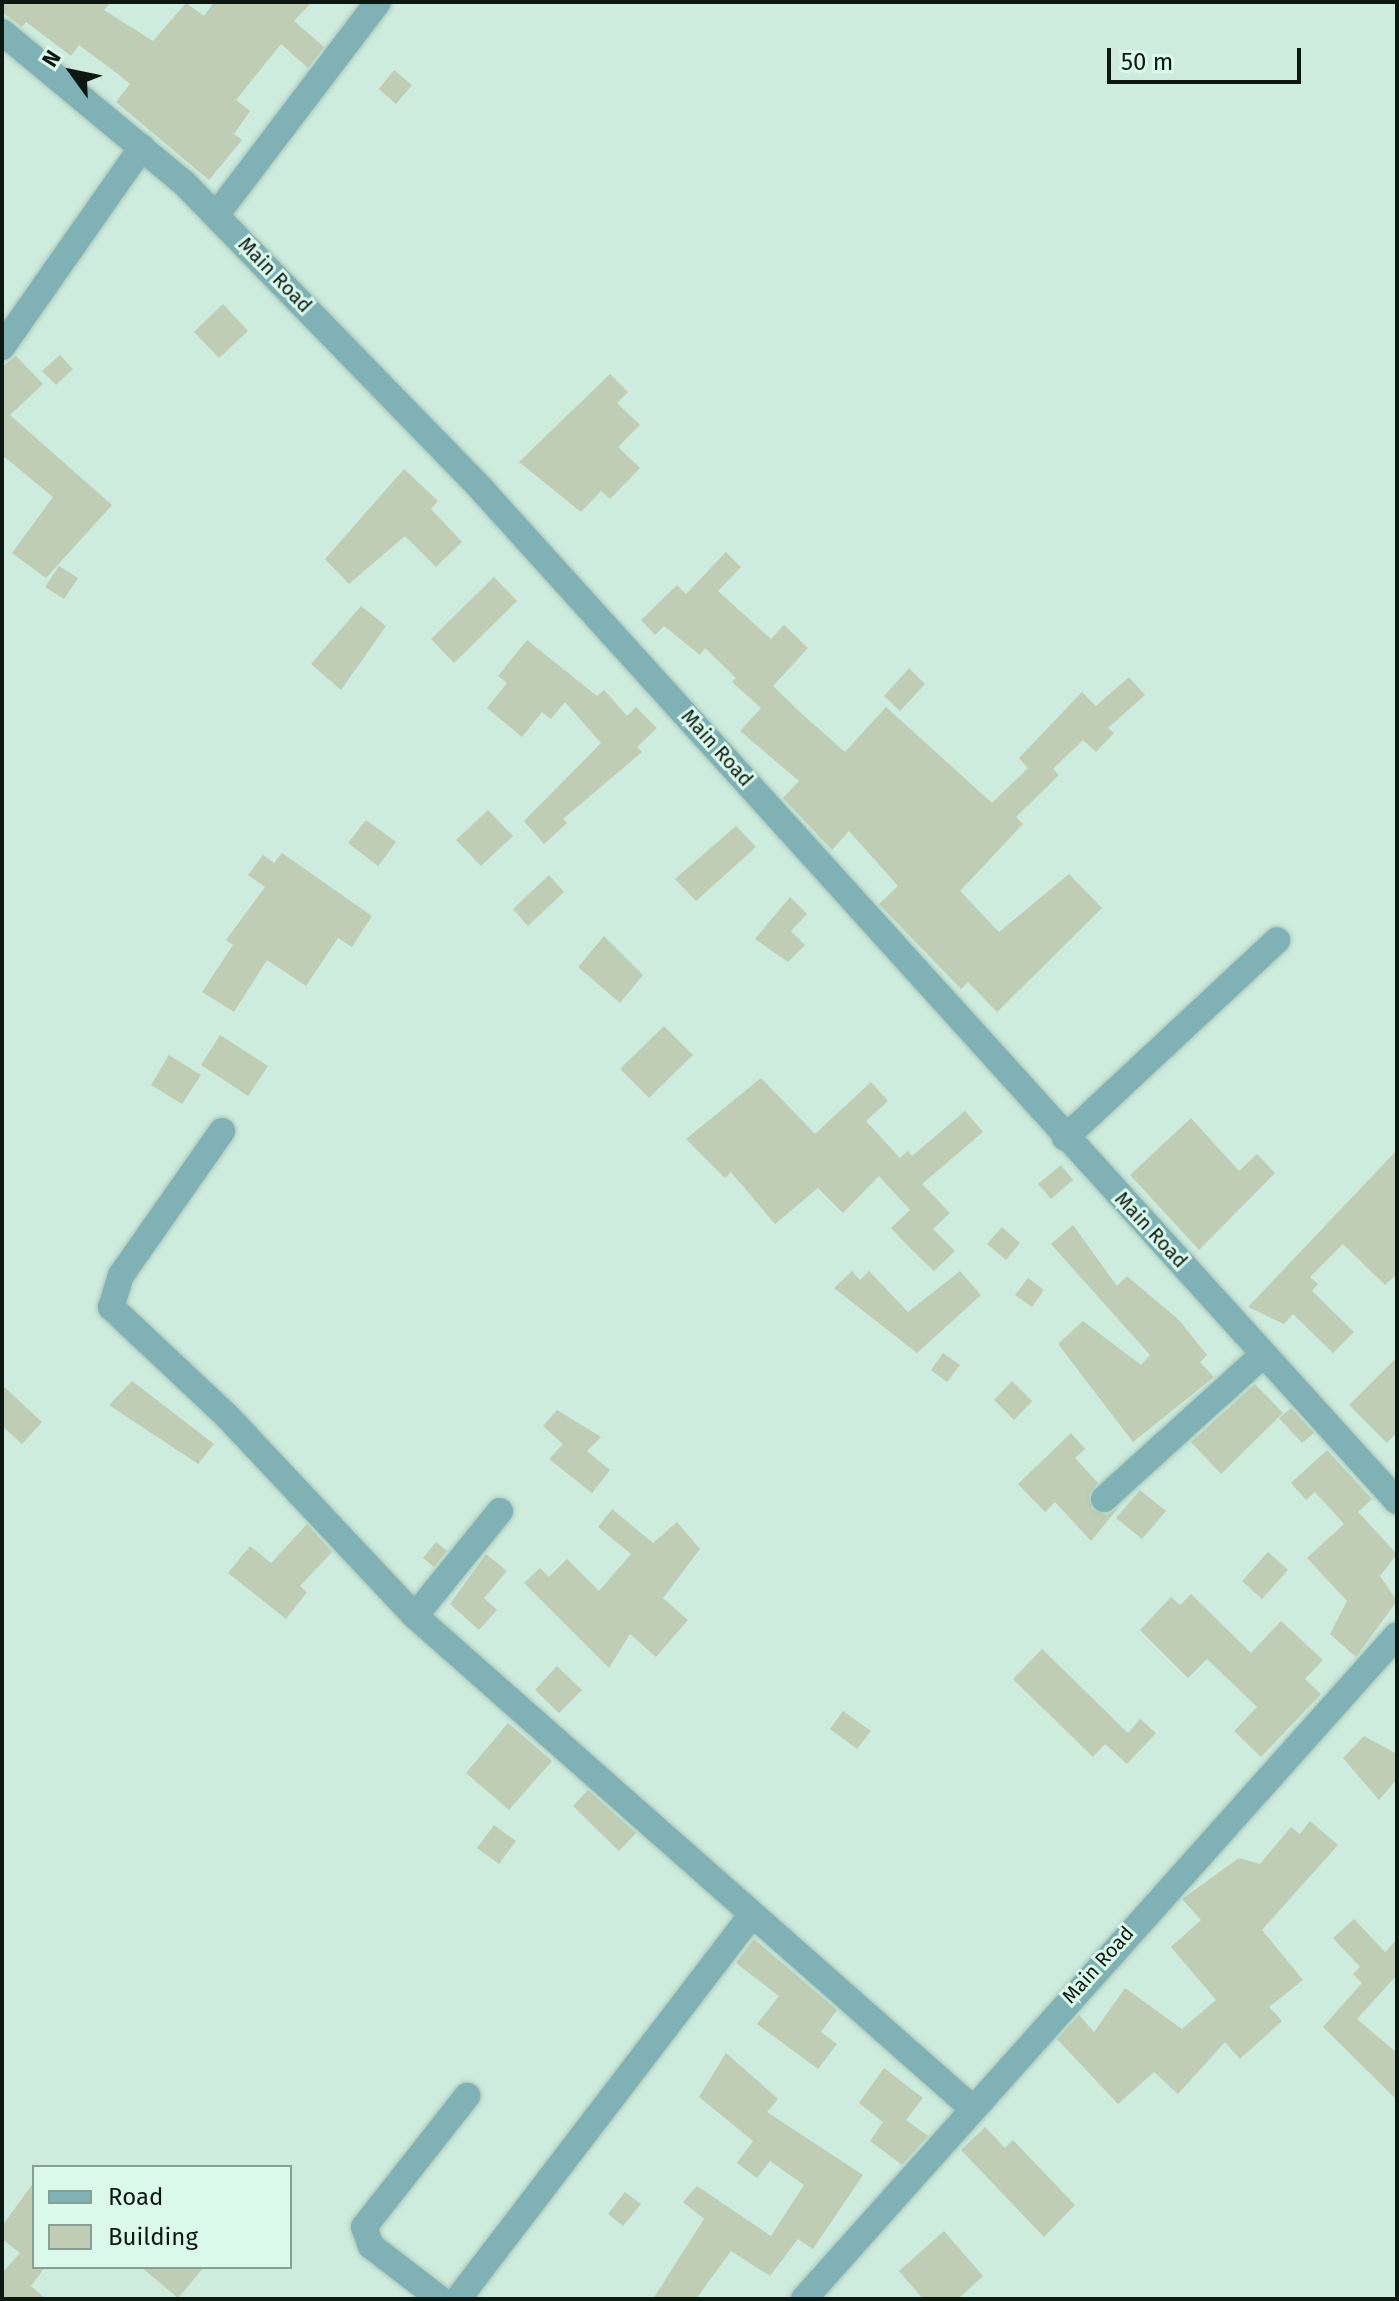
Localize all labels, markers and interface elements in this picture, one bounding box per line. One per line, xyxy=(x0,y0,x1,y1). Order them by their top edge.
north arrow xyxy=(32,32,112,112)
scale bar xyxy=(1111,32,1305,82)
text: N xyxy=(36,45,67,72)
text: 50 m xyxy=(1121,48,1173,76)
street label: Main Road xyxy=(233,232,317,318)
street label: Main Road xyxy=(676,705,758,791)
street label: Main Road xyxy=(1110,1187,1192,1273)
street label: Main Road xyxy=(1057,1922,1139,2008)
legend xyxy=(32,2165,292,2269)
text: Road xyxy=(108,2183,163,2211)
text: Building xyxy=(108,2223,198,2251)

